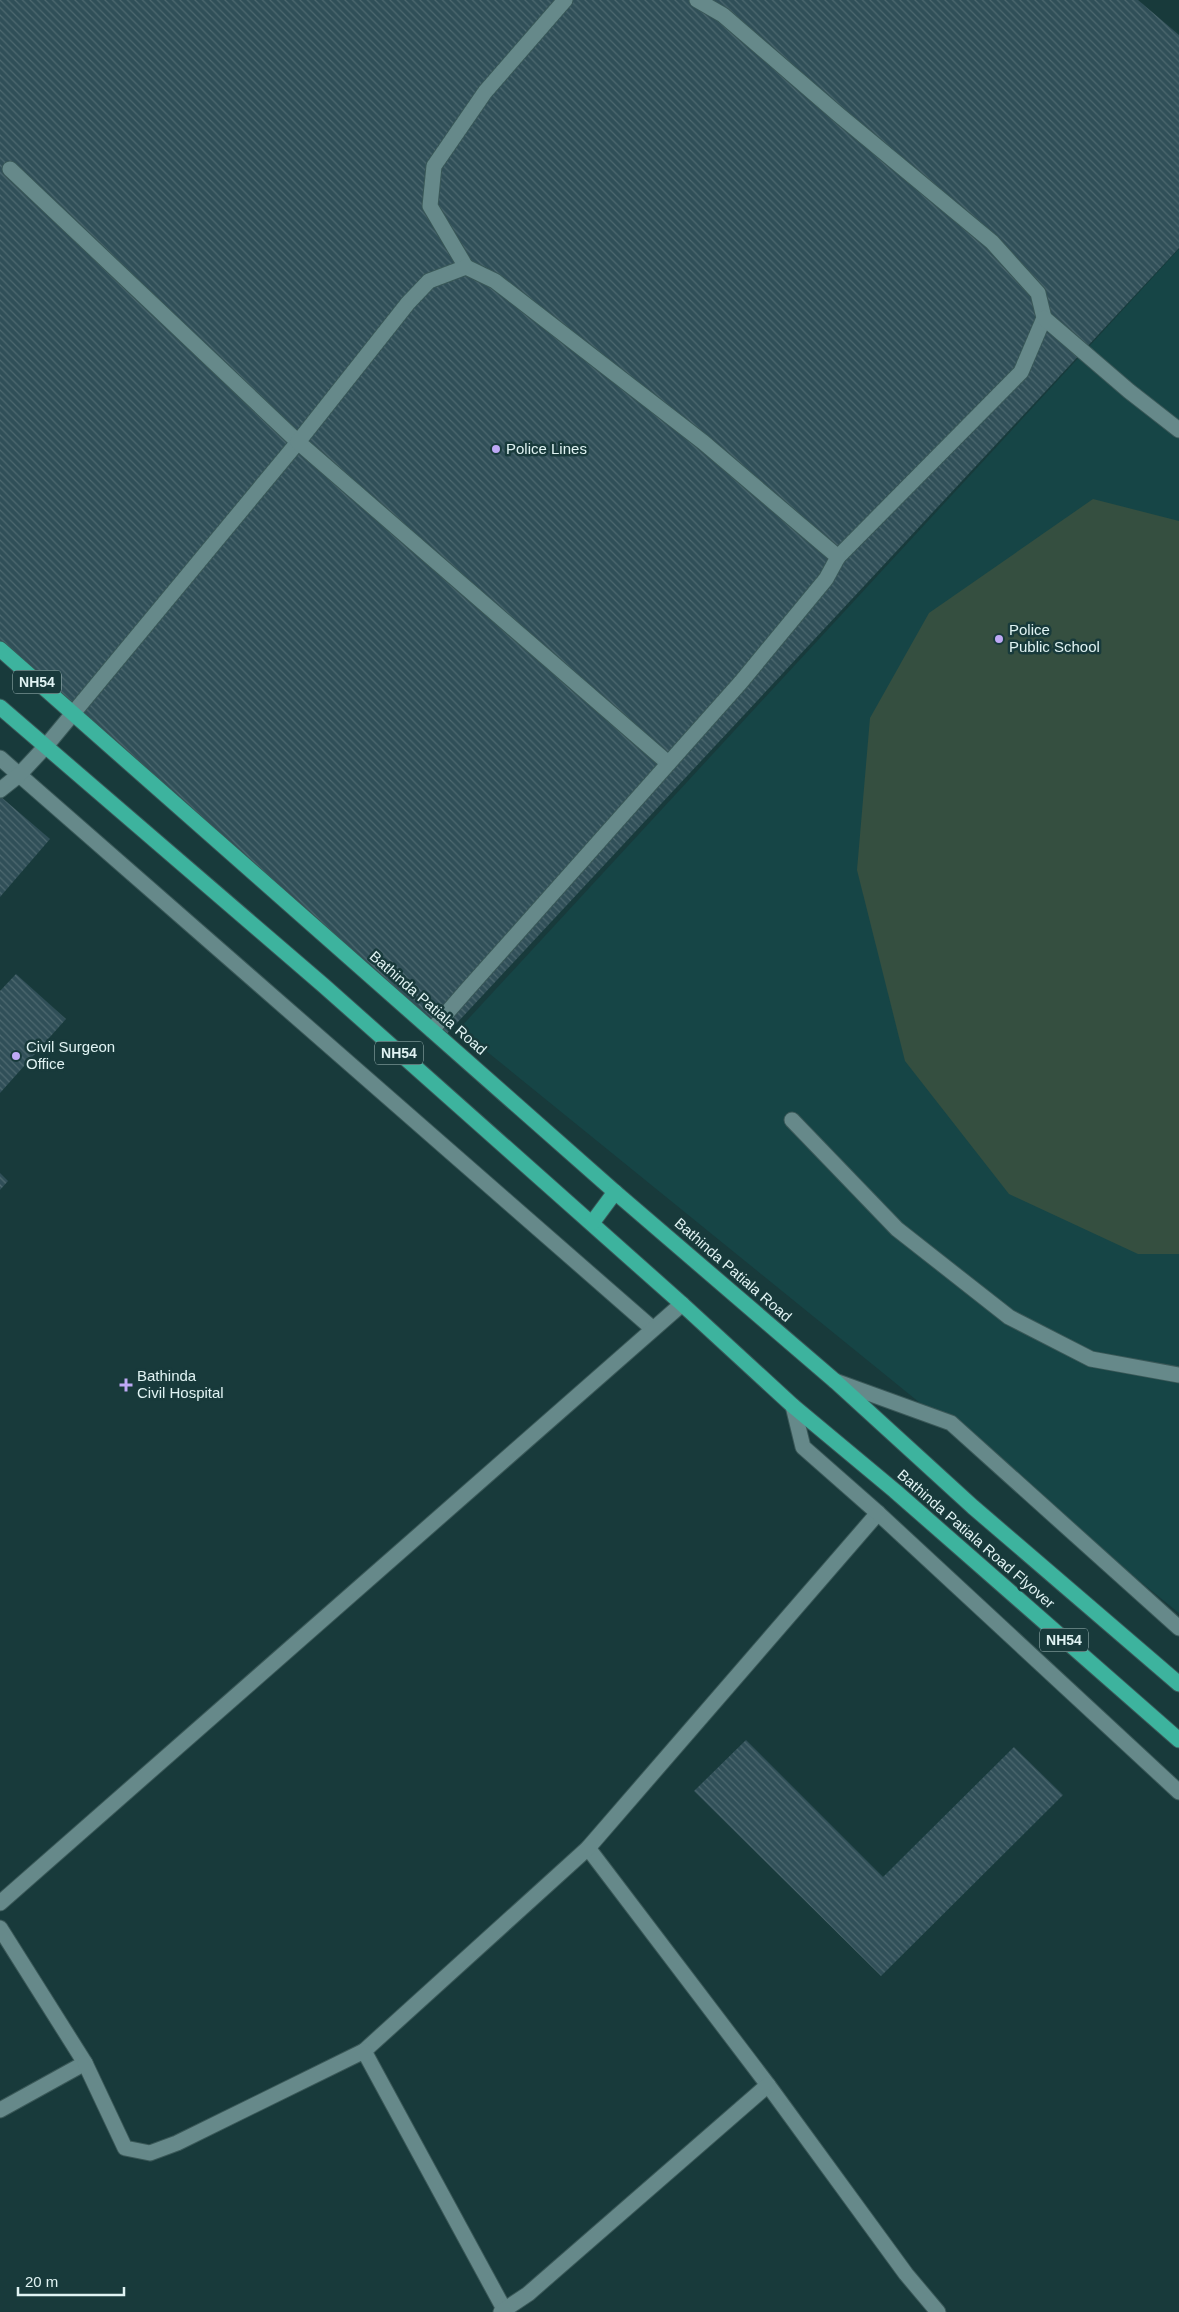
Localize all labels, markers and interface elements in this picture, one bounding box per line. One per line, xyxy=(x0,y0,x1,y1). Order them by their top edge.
place label: Police Lines xyxy=(506,440,587,457)
marker: Police Lines xyxy=(490,443,502,455)
place label: Police Public School xyxy=(1009,621,1100,655)
marker: Police Public School xyxy=(993,633,1005,645)
road number: NH54 xyxy=(13,670,61,694)
street label: Bathinda Patiala Road xyxy=(366,947,490,1058)
place label: Civil Surgeon Office xyxy=(26,1038,115,1072)
road number: NH54 xyxy=(375,1042,423,1064)
marker: Civil Surgeon Office xyxy=(10,1050,22,1062)
street label: Bathinda Patiala Road xyxy=(671,1214,795,1325)
place label: Bathinda Civil Hospital xyxy=(137,1367,224,1401)
marker: Bathinda Civil Hospital xyxy=(119,1378,133,1392)
street label: Bathinda Patiala Road Flyover xyxy=(894,1466,1058,1612)
road number: NH54 xyxy=(1040,1628,1088,1652)
scale bar xyxy=(18,2264,124,2296)
text: 20 m xyxy=(25,2273,58,2290)

